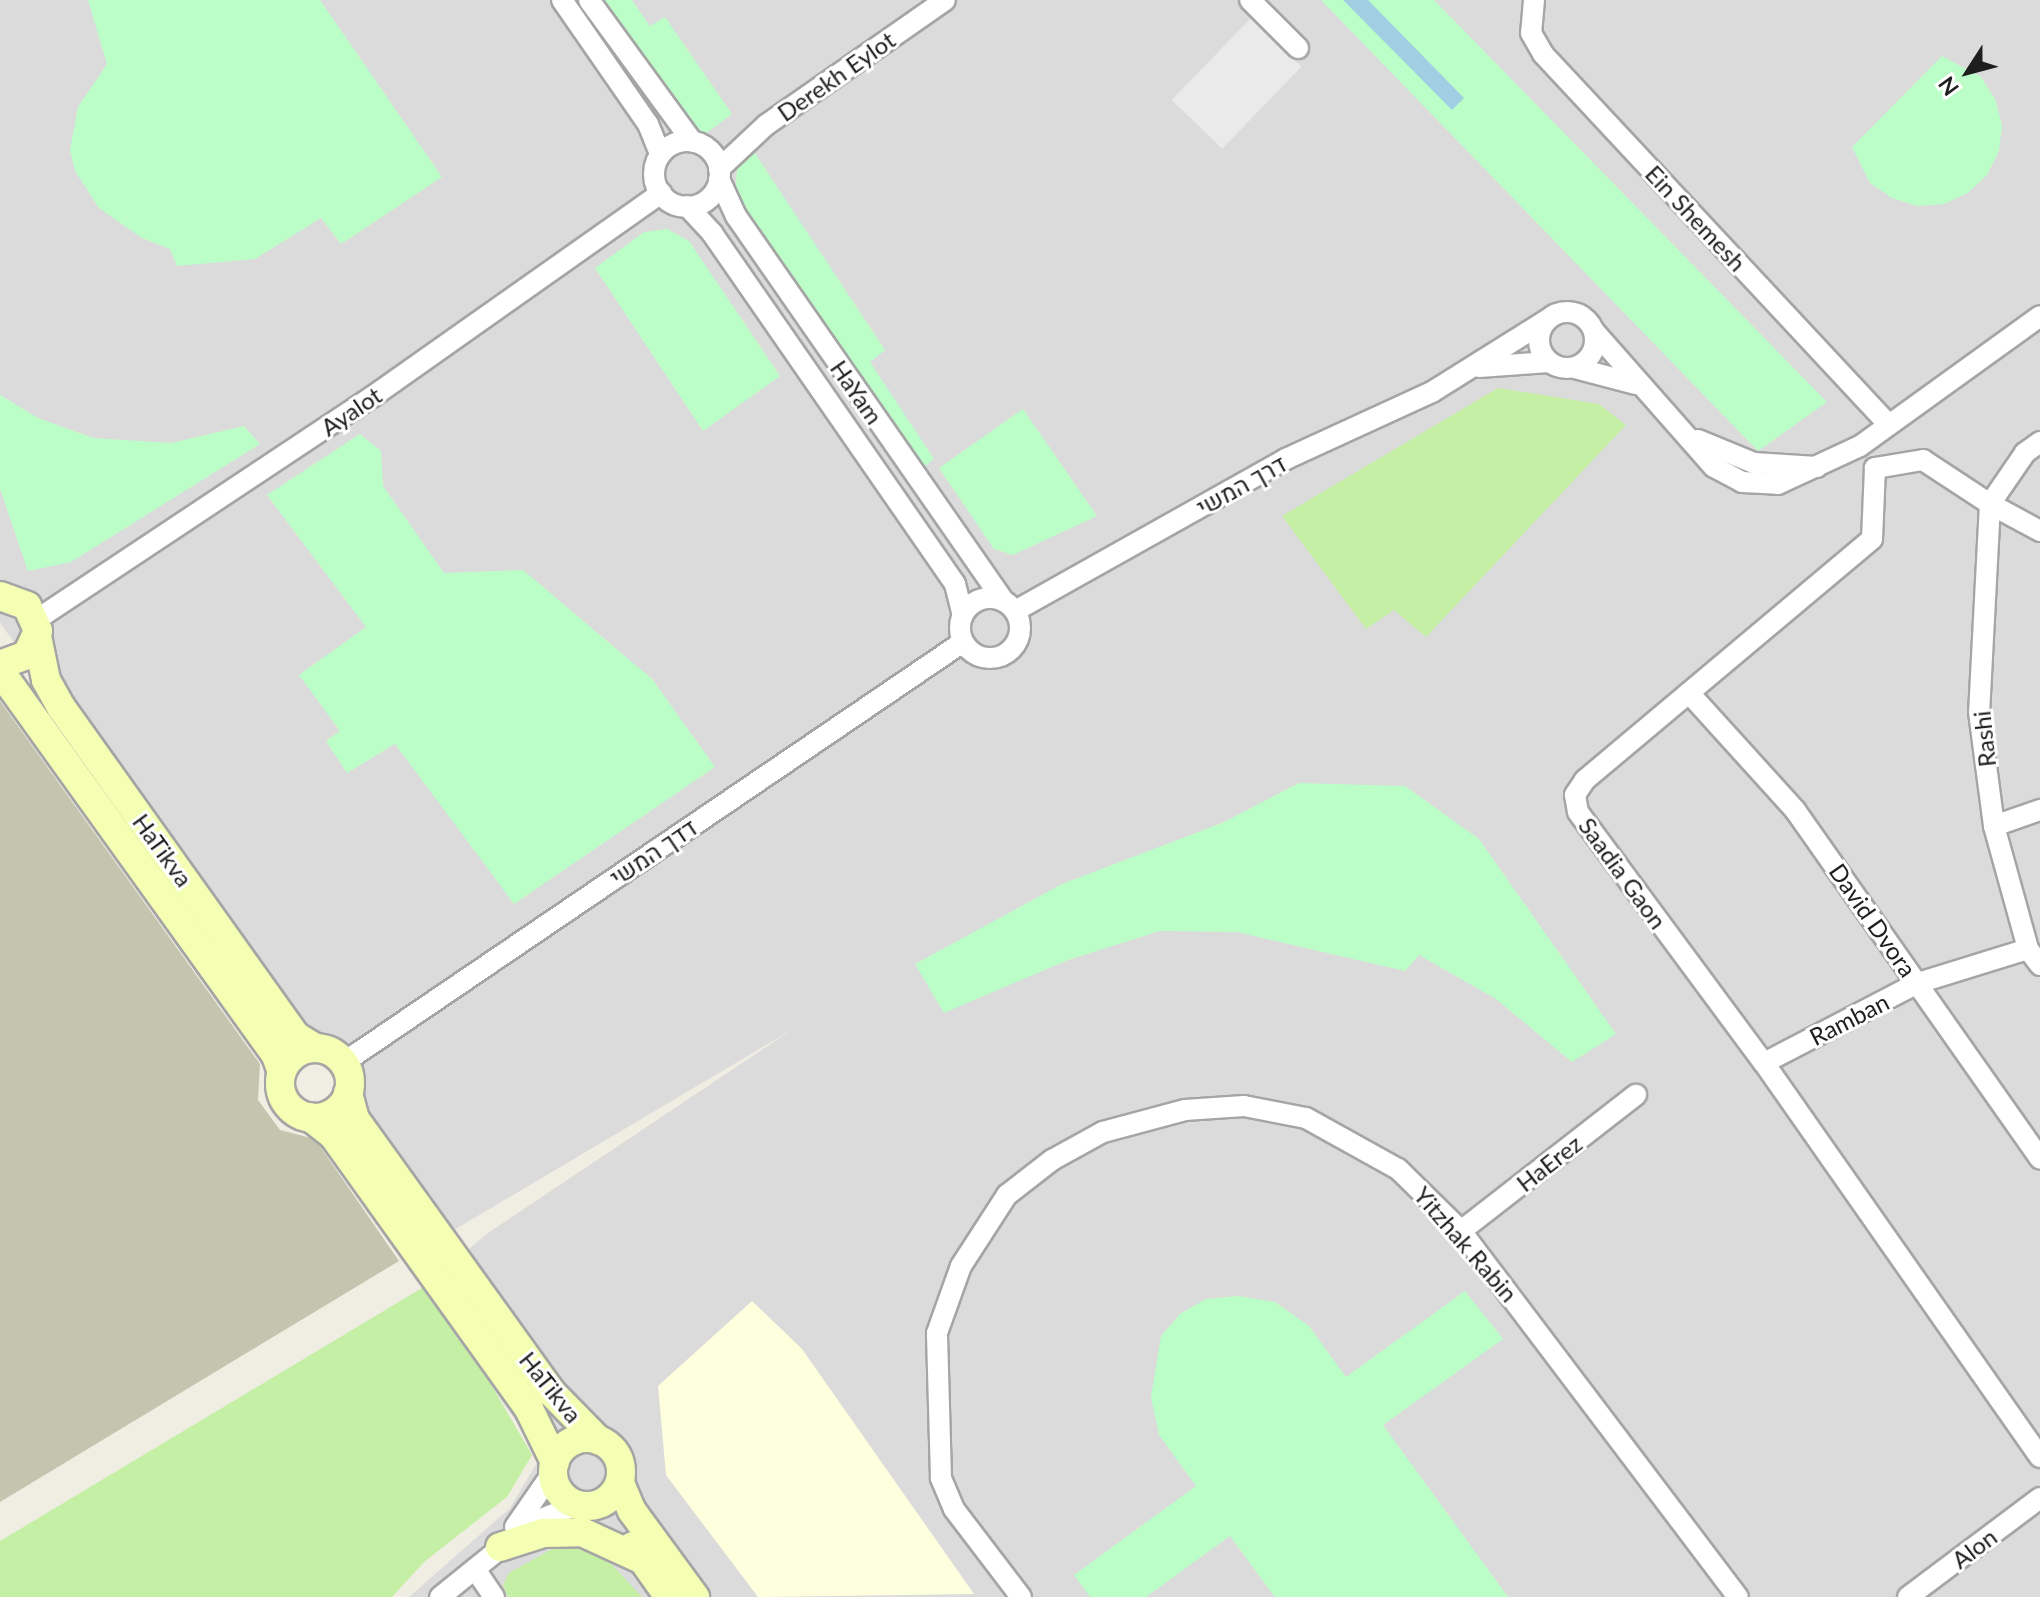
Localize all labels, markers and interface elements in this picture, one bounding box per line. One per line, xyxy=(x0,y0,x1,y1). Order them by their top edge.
street label: Derekh Eylot xyxy=(772,25,900,127)
north arrow xyxy=(1928,32,2008,112)
text: N xyxy=(1932,72,1964,101)
street label: Ein Shemesh xyxy=(1640,159,1752,277)
street label: HaYam xyxy=(825,355,889,429)
street label: Ayalot xyxy=(315,380,387,442)
street label: דרך המשי xyxy=(1191,449,1291,521)
street label: Rashi xyxy=(1967,709,2001,769)
street label: HaTikva xyxy=(127,808,199,892)
street label: דדך המשי xyxy=(604,812,702,892)
street label: Saadia Gaon xyxy=(1573,812,1673,934)
street label: David Dvora xyxy=(1823,858,1923,982)
street label: Ramban xyxy=(1804,987,1894,1051)
street label: HaErez xyxy=(1511,1129,1587,1197)
street label: Yitzhak Rabin xyxy=(1408,1181,1524,1307)
street label: HaTikva xyxy=(514,1346,588,1428)
street label: Alon xyxy=(1946,1522,2002,1574)

